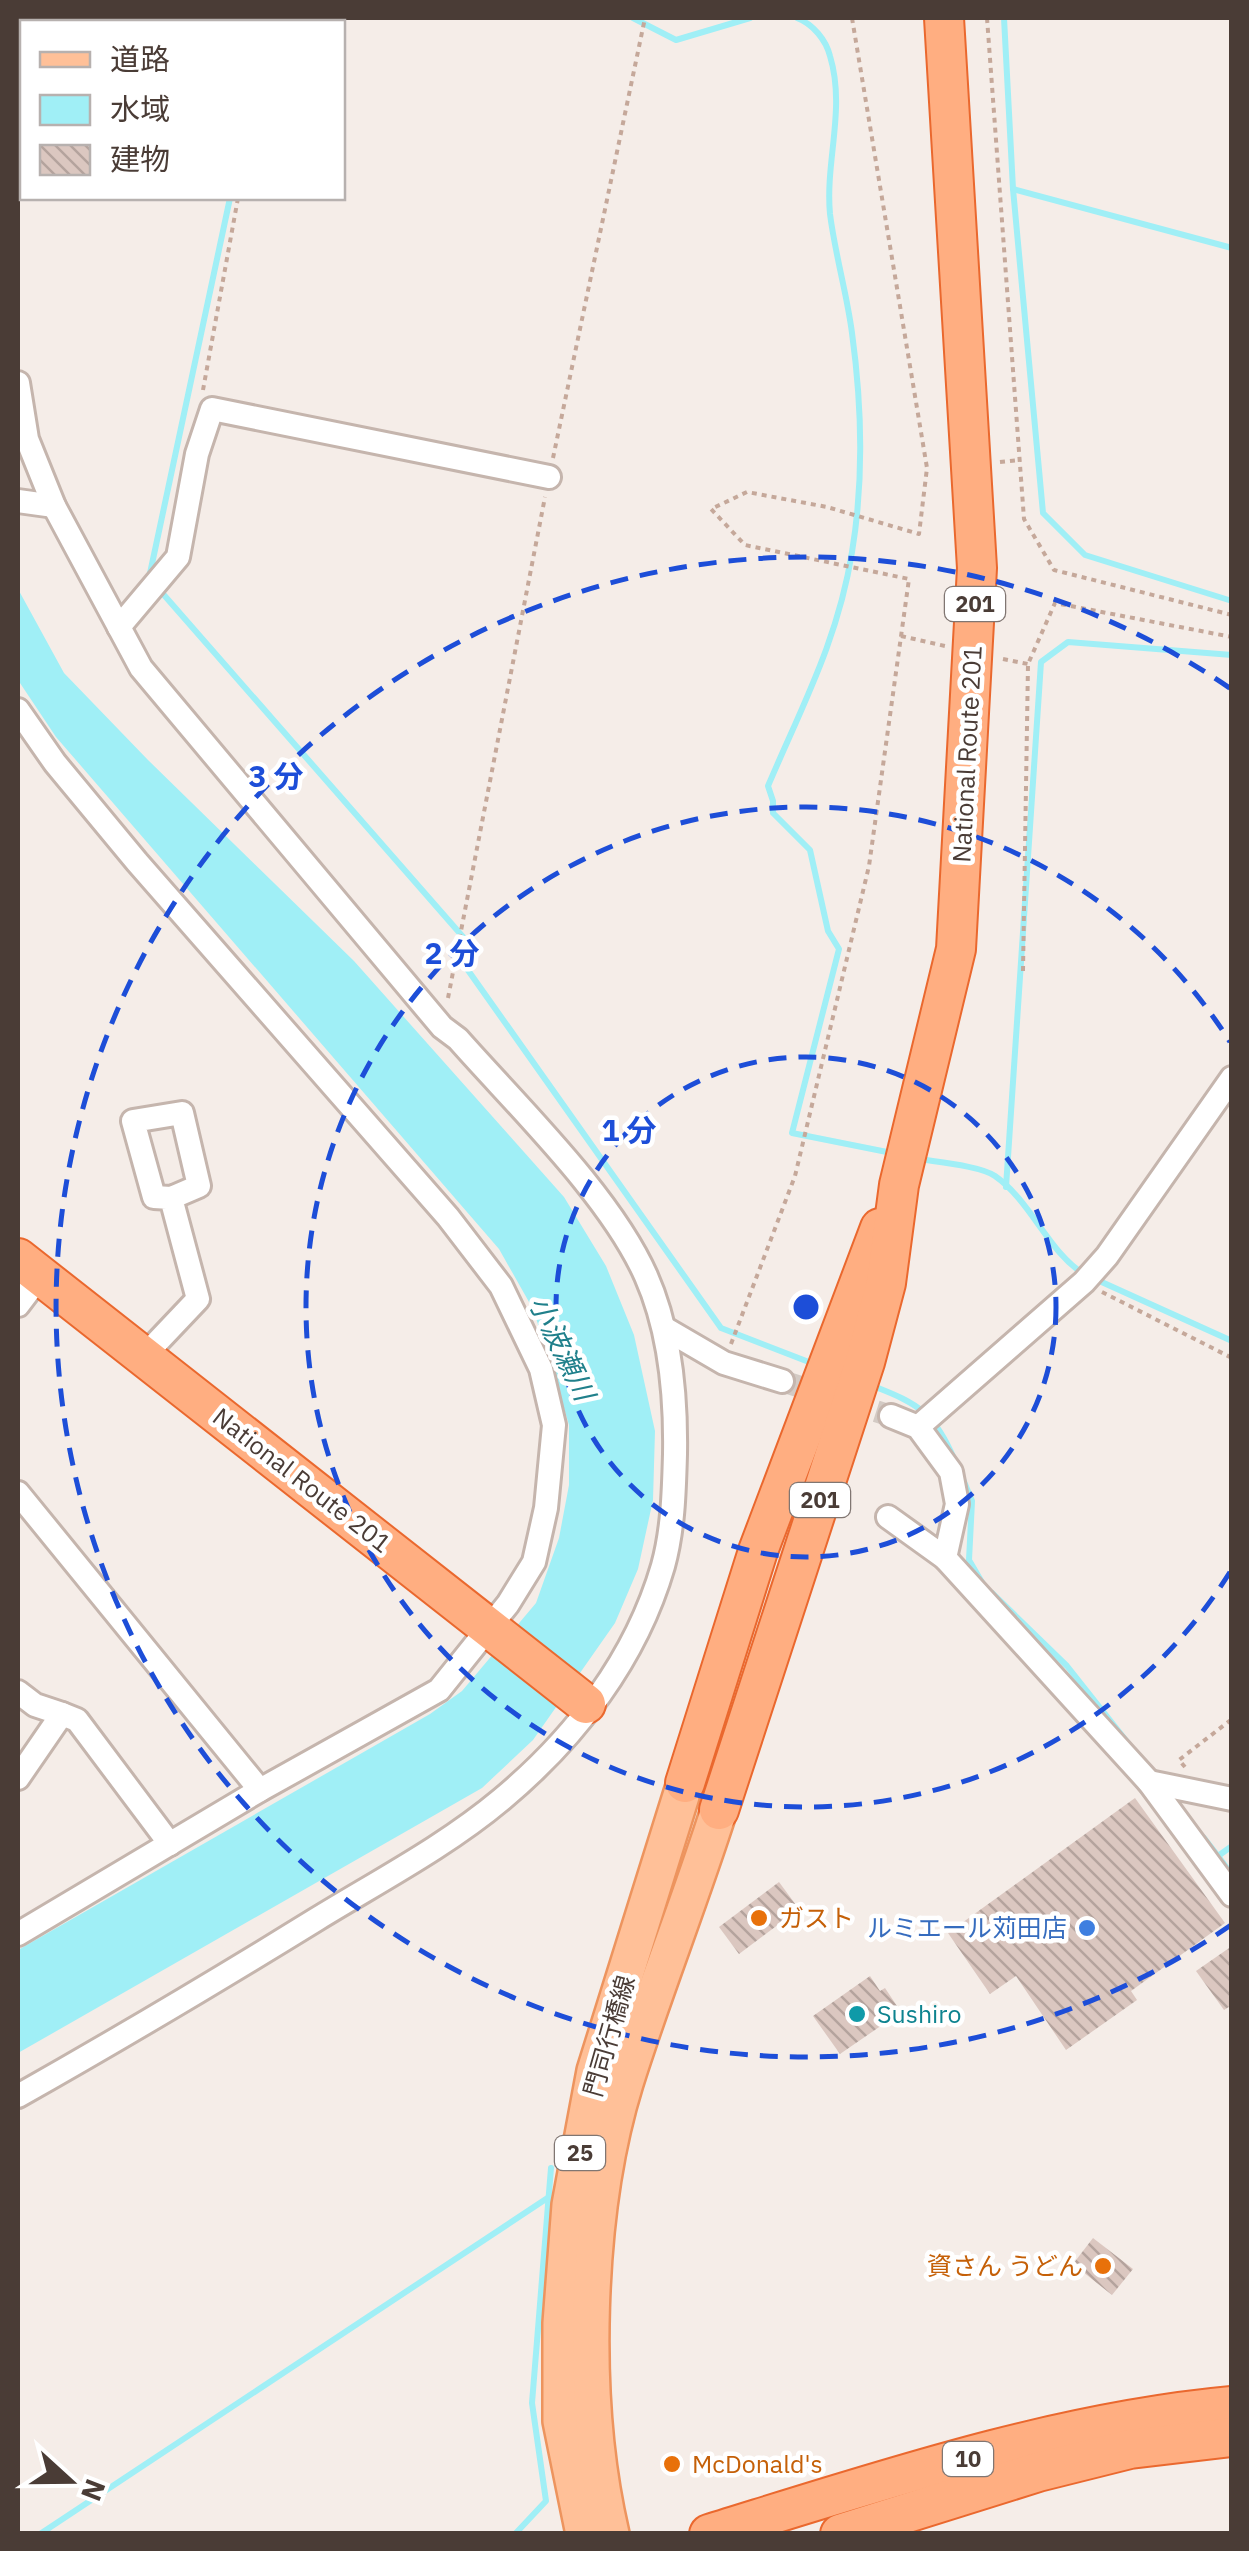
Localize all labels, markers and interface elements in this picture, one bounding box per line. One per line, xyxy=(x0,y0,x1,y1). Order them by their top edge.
legend xyxy=(20,20,345,200)
text: 道路 xyxy=(110,39,170,78)
text: 水域 xyxy=(110,89,170,128)
text: 建物 xyxy=(110,139,170,178)
road number: 201 xyxy=(945,587,1005,621)
street label: National Route 201 xyxy=(944,645,989,863)
text: 3 分 xyxy=(248,756,304,795)
text: 2 分 xyxy=(424,933,480,972)
text: 1 分 xyxy=(601,1110,657,1149)
water label: 小波瀬川 xyxy=(521,1289,605,1409)
centre of rings xyxy=(788,1289,824,1325)
street label: National Route 201 xyxy=(206,1400,398,1560)
road number: 201 xyxy=(790,1483,850,1517)
place label: ガスト xyxy=(779,1901,854,1934)
marker: ガスト xyxy=(748,1907,770,1929)
place label: ルミエール苅田店 xyxy=(867,1911,1067,1944)
marker: ルミエール苅田店 xyxy=(1076,1917,1098,1939)
street label: 門司行橋線 xyxy=(575,1971,642,2100)
place label: Sushiro xyxy=(877,1997,961,2030)
marker: Sushiro xyxy=(846,2003,868,2025)
road number: 25 xyxy=(555,2136,605,2170)
place label: 資さん うどん xyxy=(927,2249,1083,2282)
marker: 資さん うどん xyxy=(1092,2255,1114,2277)
north arrow xyxy=(20,2431,120,2531)
road number: 10 xyxy=(943,2442,993,2476)
place label: McDonald's xyxy=(692,2447,823,2480)
marker: McDonald's xyxy=(661,2453,683,2475)
text: N xyxy=(73,2474,115,2506)

